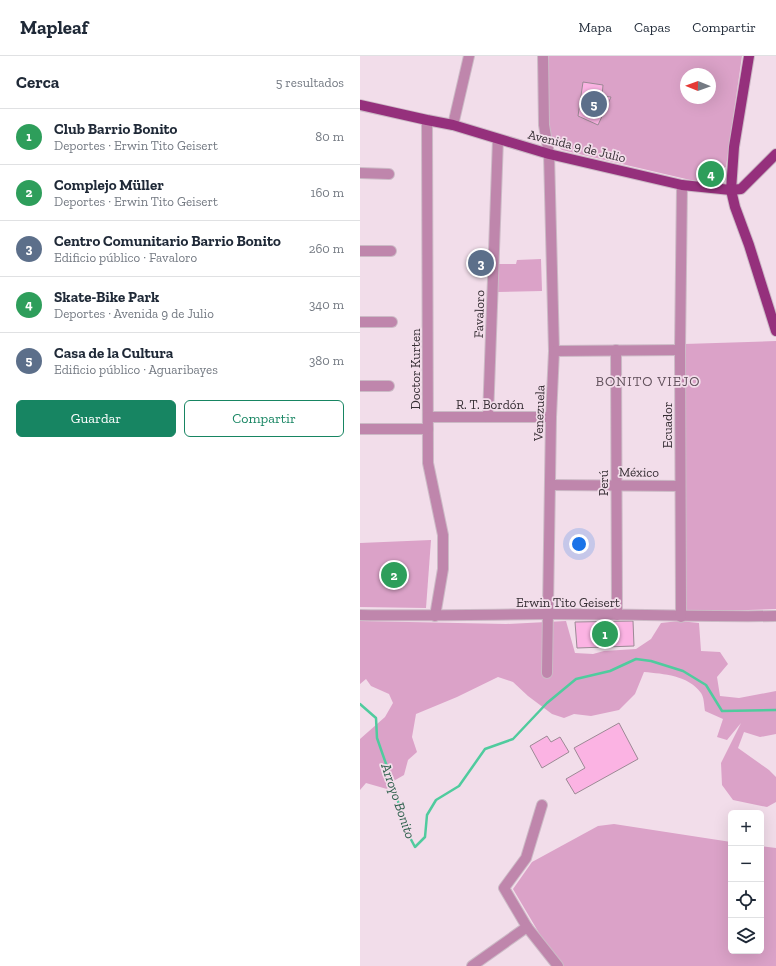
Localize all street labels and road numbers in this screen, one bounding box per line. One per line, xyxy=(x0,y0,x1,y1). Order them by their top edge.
street label: Avenida 9 de Julio xyxy=(527,127,628,165)
street label: Favaloro xyxy=(471,289,487,338)
street label: Doctor Kurten xyxy=(408,328,423,409)
street label: Venezuela xyxy=(530,384,548,442)
street label: R. T. Bordón xyxy=(456,397,524,412)
street label: Ecuador xyxy=(660,402,675,448)
street label: México xyxy=(619,464,660,480)
street label: Perú xyxy=(596,469,611,496)
street label: Erwin Tito Geisert xyxy=(516,595,620,610)

